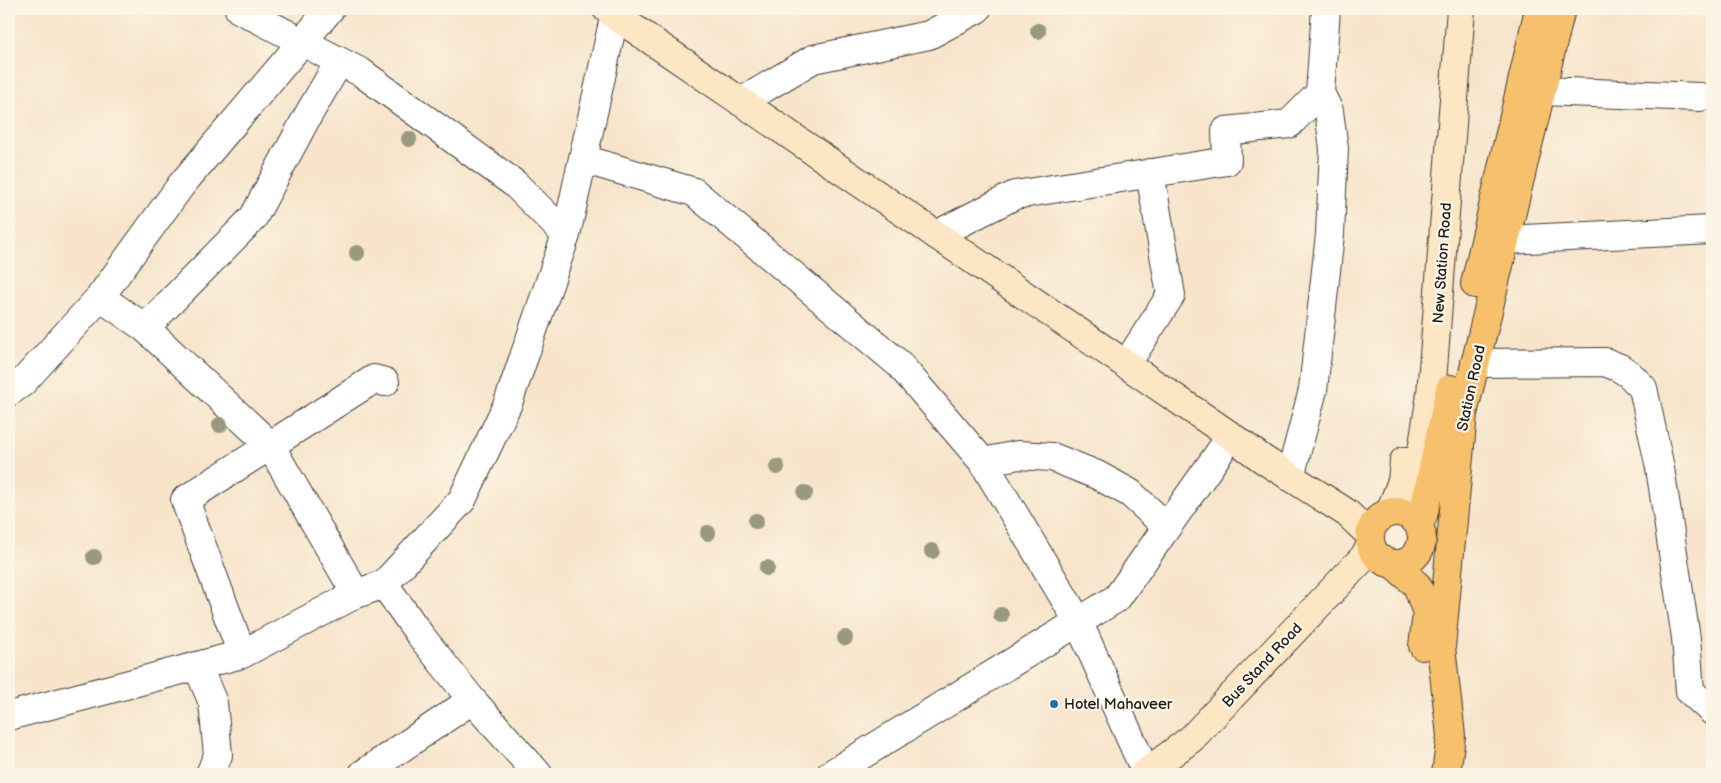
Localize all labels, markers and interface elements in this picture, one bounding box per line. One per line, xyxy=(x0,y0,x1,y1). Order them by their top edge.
street label: New Station Road xyxy=(1429,202,1456,324)
street label: Station Road xyxy=(1453,344,1490,433)
street label: Bus Stand Road xyxy=(1218,619,1306,712)
place label: Hotel Mahaveer xyxy=(1064,695,1173,714)
marker: Hotel Mahaveer xyxy=(1048,698,1060,710)

